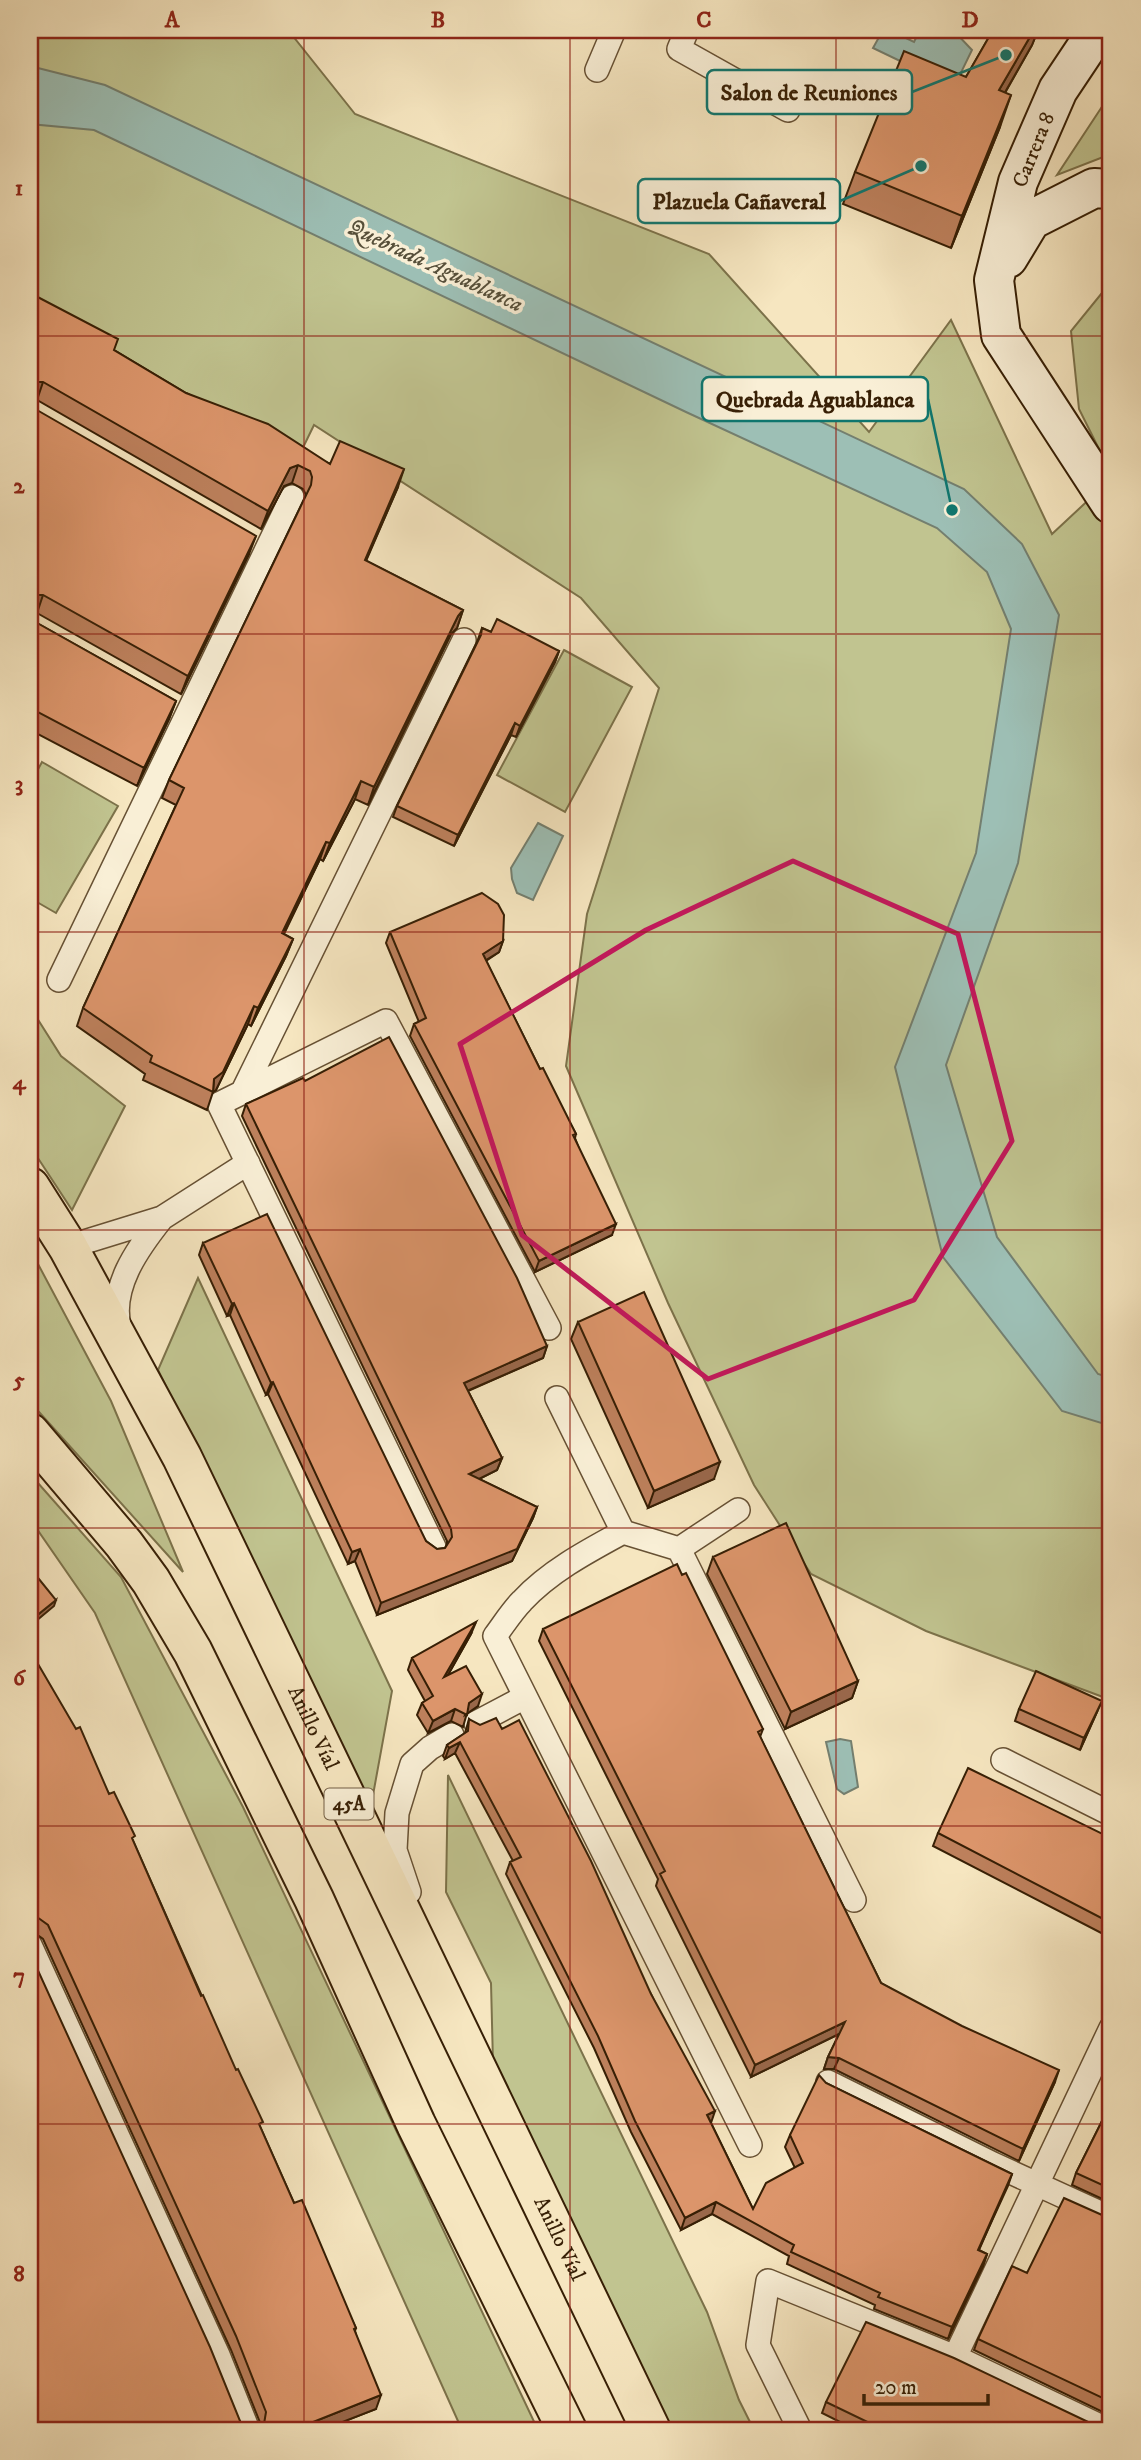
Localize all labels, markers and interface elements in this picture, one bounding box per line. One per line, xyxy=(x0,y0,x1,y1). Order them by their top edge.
text: A xyxy=(164,6,181,35)
text: B xyxy=(431,6,445,35)
text: C xyxy=(696,6,712,35)
text: D xyxy=(961,6,979,35)
callout: Salon de Reuniones xyxy=(707,70,912,114)
text: Salon de Reuniones xyxy=(721,79,898,108)
street label: Carrera 8 xyxy=(1007,109,1061,191)
text: 1 xyxy=(15,174,23,203)
callout: Plazuela Cañaveral xyxy=(638,179,840,223)
text: Plazuela Cañaveral xyxy=(652,188,827,217)
water label: Quebrada Aguablanca xyxy=(343,213,527,319)
callout: Quebrada Aguablanca xyxy=(702,377,928,421)
text: Quebrada Aguablanca xyxy=(716,386,916,415)
text: 2 xyxy=(13,472,25,501)
text: 3 xyxy=(15,770,23,799)
text: 4 xyxy=(12,1068,27,1097)
text: 5 xyxy=(12,1366,25,1395)
text: 6 xyxy=(13,1664,27,1693)
street label: Anillo Víal xyxy=(281,1682,344,1775)
road number: 45A xyxy=(324,1788,374,1820)
text: 7 xyxy=(13,1962,25,1991)
street label: Anillo Víal xyxy=(528,2193,591,2286)
text: 8 xyxy=(13,2260,25,2289)
scale bar xyxy=(864,2362,989,2406)
text: 20 m xyxy=(875,2375,917,2401)

